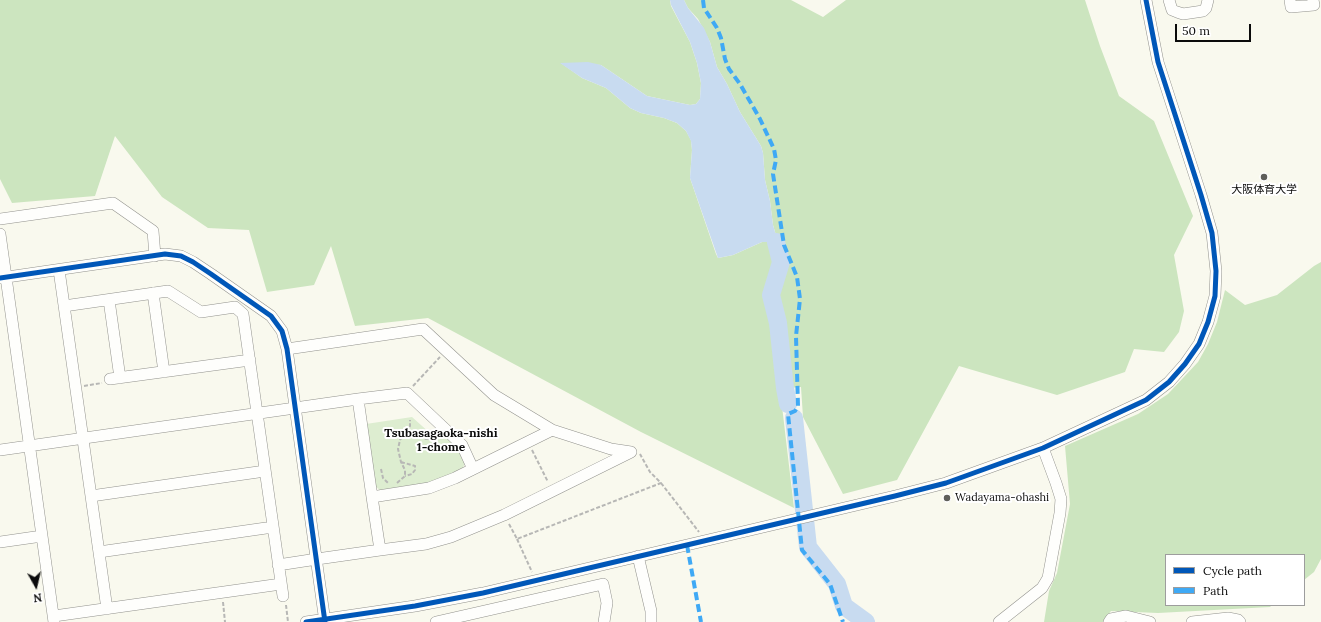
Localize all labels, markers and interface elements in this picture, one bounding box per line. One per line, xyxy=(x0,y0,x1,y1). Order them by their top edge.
scale bar xyxy=(1177,16,1253,42)
text: 50 m xyxy=(1182,23,1210,38)
marker: 大阪体育大学 xyxy=(1259,172,1269,182)
place label: 大阪体育大学 xyxy=(1231,183,1297,197)
district label: Tsubasagaoka-nishi 1-chome xyxy=(384,427,498,455)
place label: Wadayama-ohashi xyxy=(955,491,1049,505)
marker: Wadayama-ohashi xyxy=(942,493,952,503)
legend xyxy=(1165,554,1305,606)
text: Cycle path xyxy=(1203,563,1262,578)
north arrow xyxy=(16,566,56,606)
text: Path xyxy=(1203,583,1228,598)
text: N xyxy=(32,590,43,605)

